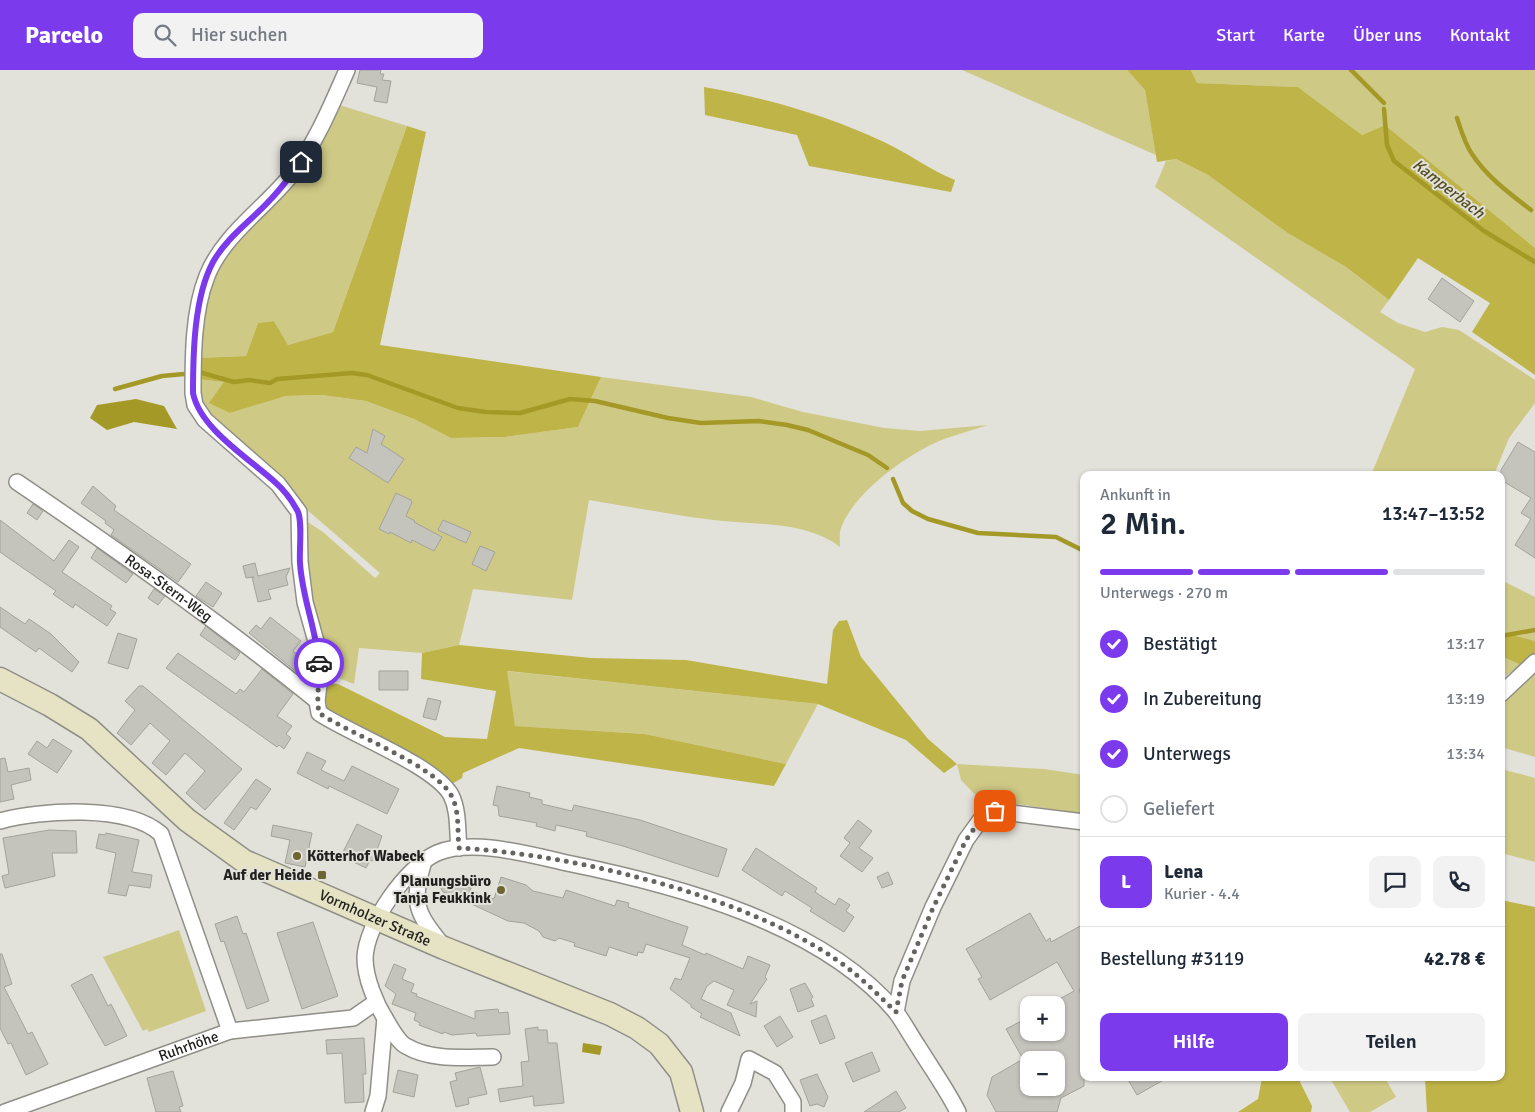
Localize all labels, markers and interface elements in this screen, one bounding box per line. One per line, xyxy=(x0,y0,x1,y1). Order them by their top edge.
search box xyxy=(133,13,483,58)
text: Parcelo xyxy=(25,20,103,50)
icon: search xyxy=(151,21,179,49)
text: Hier suchen xyxy=(191,23,288,47)
text: Start xyxy=(1216,24,1255,46)
text: Karte xyxy=(1283,24,1325,46)
text: Über uns xyxy=(1353,24,1422,46)
text: Kontakt xyxy=(1450,24,1510,46)
pin xyxy=(280,141,322,183)
icon: home xyxy=(287,148,315,176)
water label: Kamperbach xyxy=(1409,155,1489,224)
text: Ankunft in xyxy=(1100,485,1171,505)
text: 13:47–13:52 xyxy=(1382,502,1485,526)
text: 2 Min. xyxy=(1100,504,1186,543)
street label: Rosa-Stern-Weg xyxy=(121,550,216,626)
text: Unterwegs · 270 m xyxy=(1100,583,1228,603)
icon: check xyxy=(1100,630,1128,658)
text: Bestätigt xyxy=(1143,632,1217,656)
text: 13:17 xyxy=(1446,634,1485,654)
courier xyxy=(294,638,344,688)
icon: car xyxy=(305,649,333,677)
icon: check xyxy=(1100,685,1128,713)
text: In Zubereitung xyxy=(1143,687,1262,711)
text: 13:19 xyxy=(1446,689,1485,709)
icon: check xyxy=(1100,740,1128,768)
text: Unterwegs xyxy=(1143,742,1231,766)
text: 13:34 xyxy=(1446,744,1485,764)
pin xyxy=(974,790,1016,832)
icon: bag xyxy=(981,797,1009,825)
text: Geliefert xyxy=(1143,797,1215,821)
place label: Kötterhof Wabeck xyxy=(307,847,425,865)
marker: Kötterhof Wabeck xyxy=(291,850,303,862)
button: chat xyxy=(1369,856,1421,908)
button: phone xyxy=(1433,856,1485,908)
text: Lena xyxy=(1164,860,1203,884)
place label: Auf der Heide xyxy=(223,866,312,884)
marker: Auf der Heide xyxy=(316,869,328,881)
text: L xyxy=(1121,870,1131,894)
place label: Planungsbüro Tanja Feukkink xyxy=(394,872,491,907)
marker: Planungsbüro Tanja Feukkink xyxy=(495,884,507,896)
text: Kurier · 4.4 xyxy=(1164,884,1240,904)
street label: Vormholzer Straße xyxy=(316,886,434,950)
text: Bestellung #3119 xyxy=(1100,947,1244,971)
text: 42.78 € xyxy=(1424,947,1485,971)
map controls xyxy=(1020,996,1065,1096)
button: + xyxy=(1020,996,1065,1041)
button: Hilfe xyxy=(1100,1013,1288,1071)
button: Teilen xyxy=(1298,1013,1485,1071)
street label: Ruhrhöhe xyxy=(156,1027,221,1065)
button: − xyxy=(1020,1051,1065,1096)

